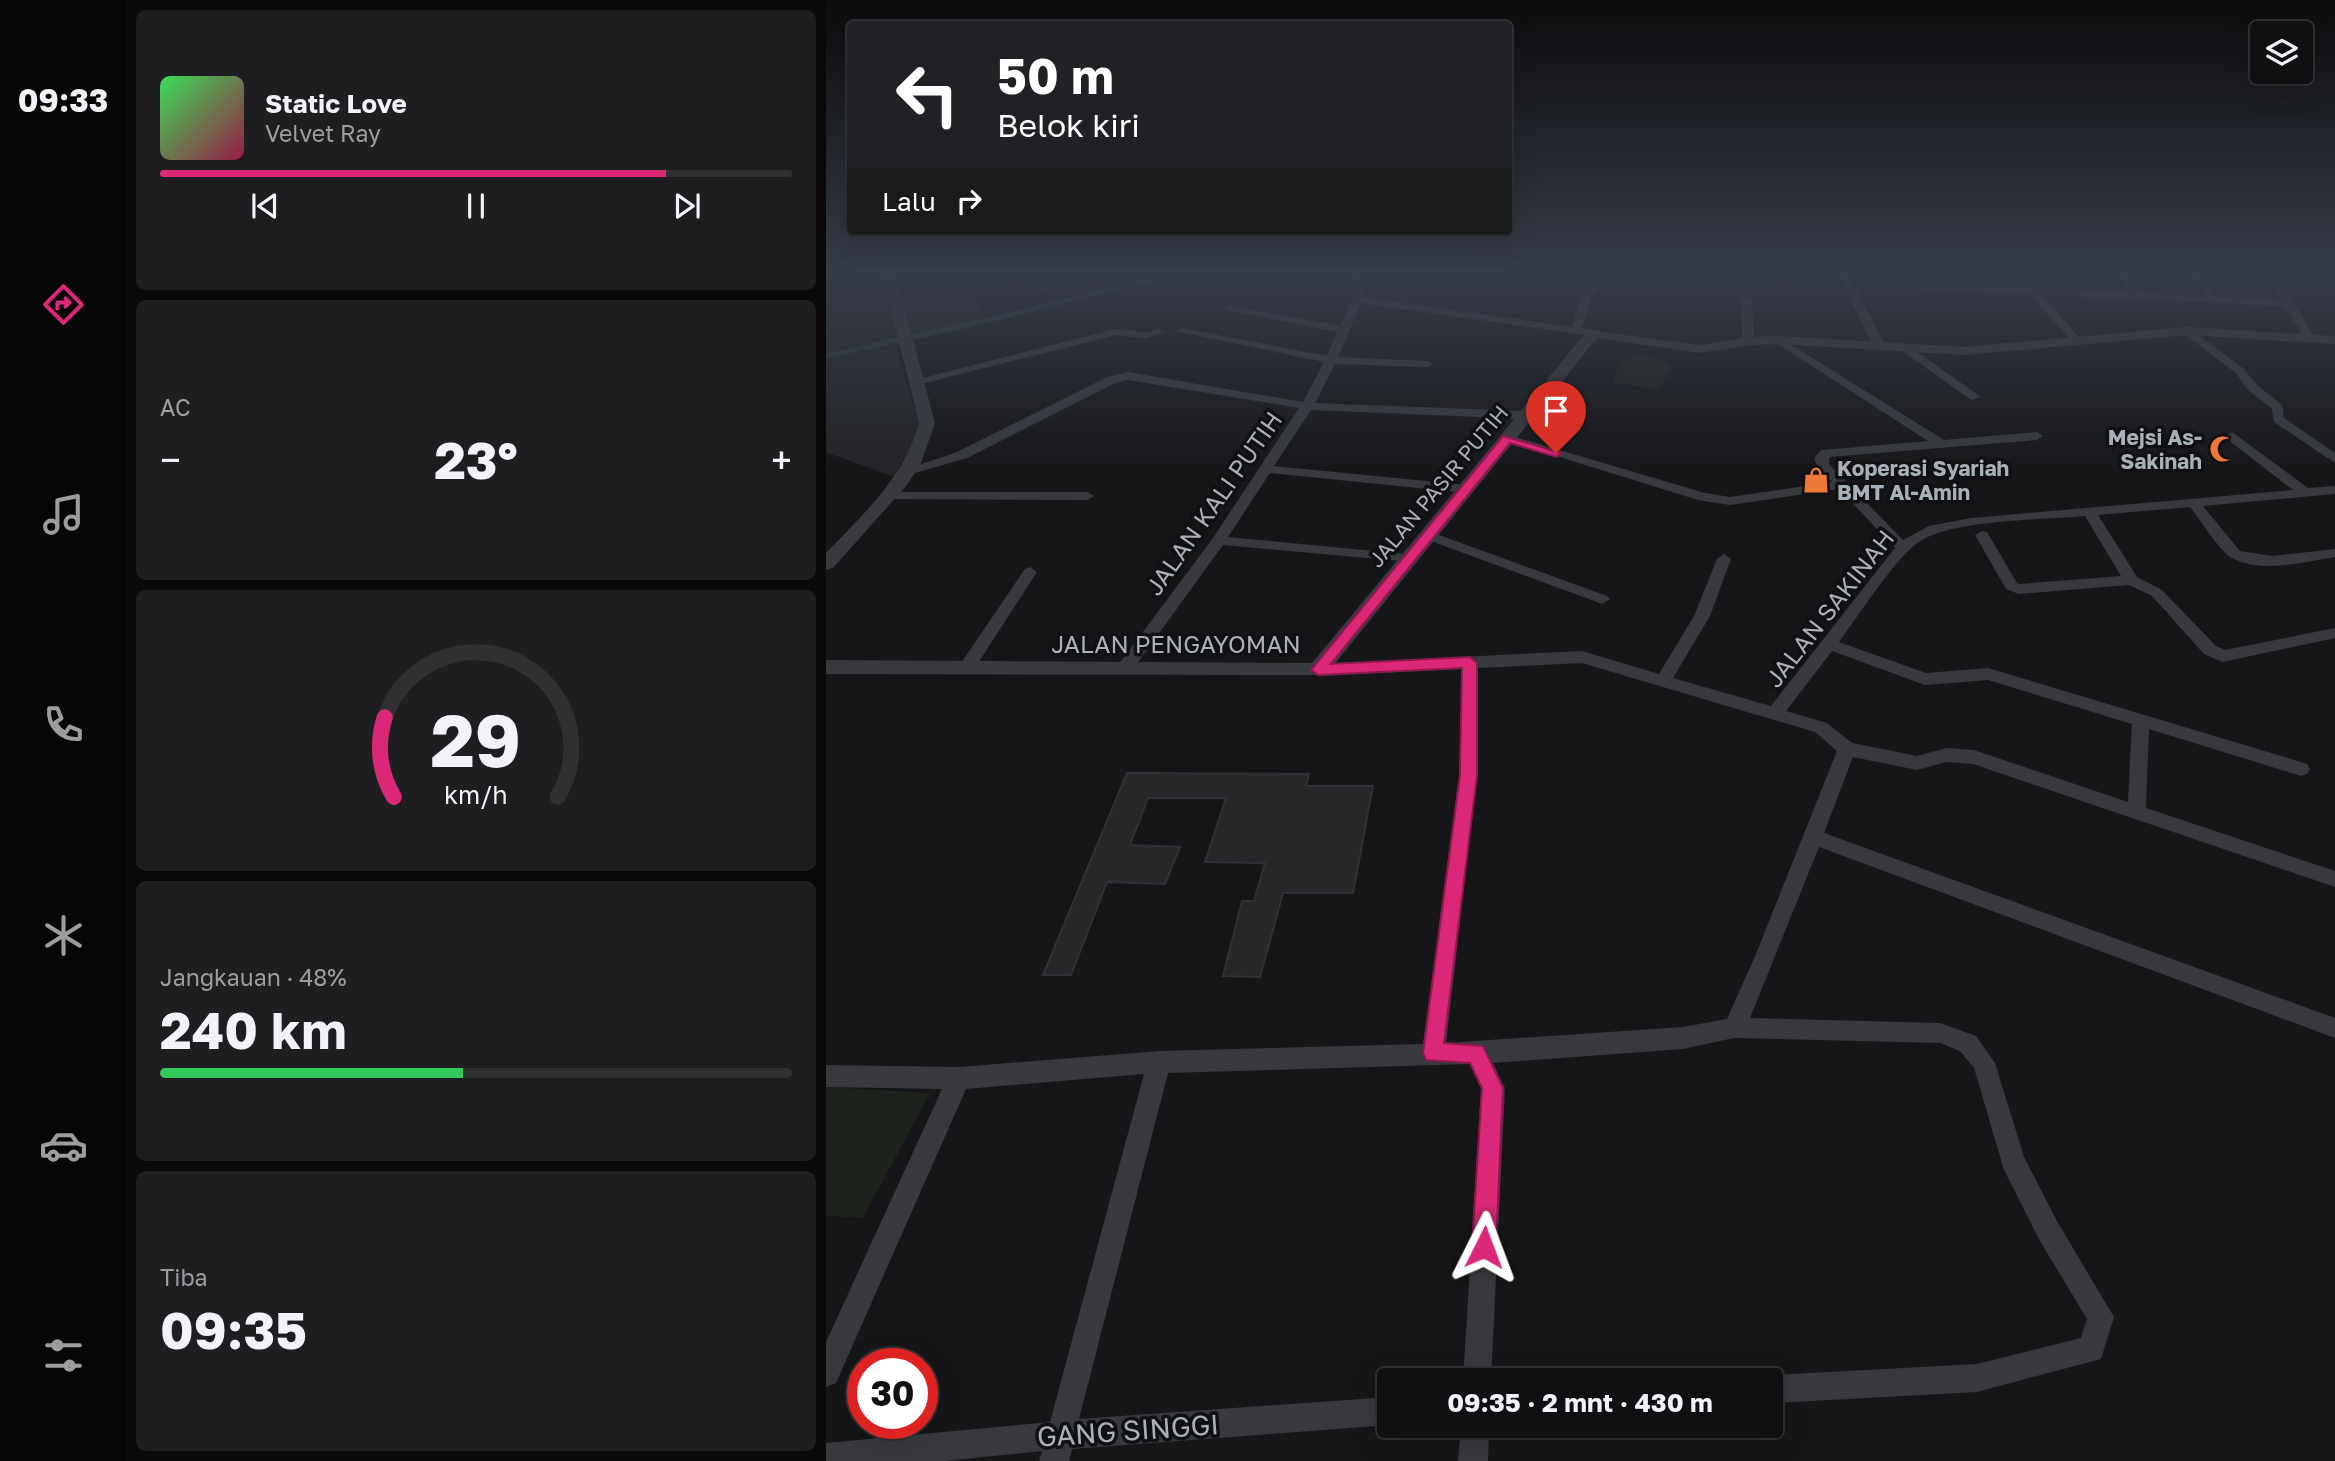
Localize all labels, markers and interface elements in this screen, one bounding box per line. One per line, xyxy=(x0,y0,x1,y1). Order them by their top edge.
map controls xyxy=(2250,21,2313,84)
button: layers xyxy=(2250,21,2313,84)
text: 50 m xyxy=(997,46,1114,105)
icon: left xyxy=(882,49,973,140)
text: 09:33 xyxy=(18,81,108,119)
text: Static Love xyxy=(265,88,407,119)
text: Belok kiri xyxy=(997,106,1140,144)
text: Velvet Ray xyxy=(265,119,381,147)
icon: right xyxy=(950,182,988,220)
text: Lalu xyxy=(882,186,936,217)
icon: previous xyxy=(246,187,284,225)
icon: pause xyxy=(457,187,495,225)
icon: next xyxy=(668,187,706,225)
icon: directions xyxy=(39,280,88,329)
pin xyxy=(1526,381,1586,453)
icon: arrive xyxy=(1537,392,1575,430)
text: AC xyxy=(160,393,191,421)
street label: JALAN PASIR PUTIH xyxy=(1363,400,1513,572)
street label: JALAN KALI PUTIH xyxy=(1139,406,1287,600)
place label: Mejsi As- Sakinah xyxy=(2108,424,2202,474)
text: 23° xyxy=(434,428,518,490)
mosque icon: Mejsi As- Sakinah xyxy=(2208,434,2238,464)
text: − xyxy=(160,437,181,482)
text: + xyxy=(771,437,792,482)
place label: Koperasi Syariah BMT Al-Amin xyxy=(1837,455,2009,505)
shop icon: Koperasi Syariah BMT Al-Amin xyxy=(1801,465,1831,495)
icon: music xyxy=(39,490,88,539)
street label: JALAN SAKINAH xyxy=(1759,524,1899,692)
street label: JALAN PENGAYOMAN xyxy=(1051,629,1301,658)
text: 29 xyxy=(431,696,521,783)
icon: phone xyxy=(39,700,88,749)
text: km/h xyxy=(444,778,508,809)
icon: climate xyxy=(39,911,88,960)
text: Jangkauan · 48% xyxy=(160,963,347,991)
text: 240 km xyxy=(160,998,347,1060)
icon: car xyxy=(39,1121,88,1170)
position arrow xyxy=(1447,1210,1521,1284)
text: Tiba xyxy=(160,1263,208,1291)
text: 09:35 xyxy=(160,1298,307,1360)
icon: filters xyxy=(39,1331,88,1380)
speed limit sign: 30 xyxy=(847,1348,938,1439)
text: 09:35 · 2 mnt · 430 m xyxy=(1447,1387,1713,1418)
street label: GANG SINGGI xyxy=(1036,1407,1220,1453)

